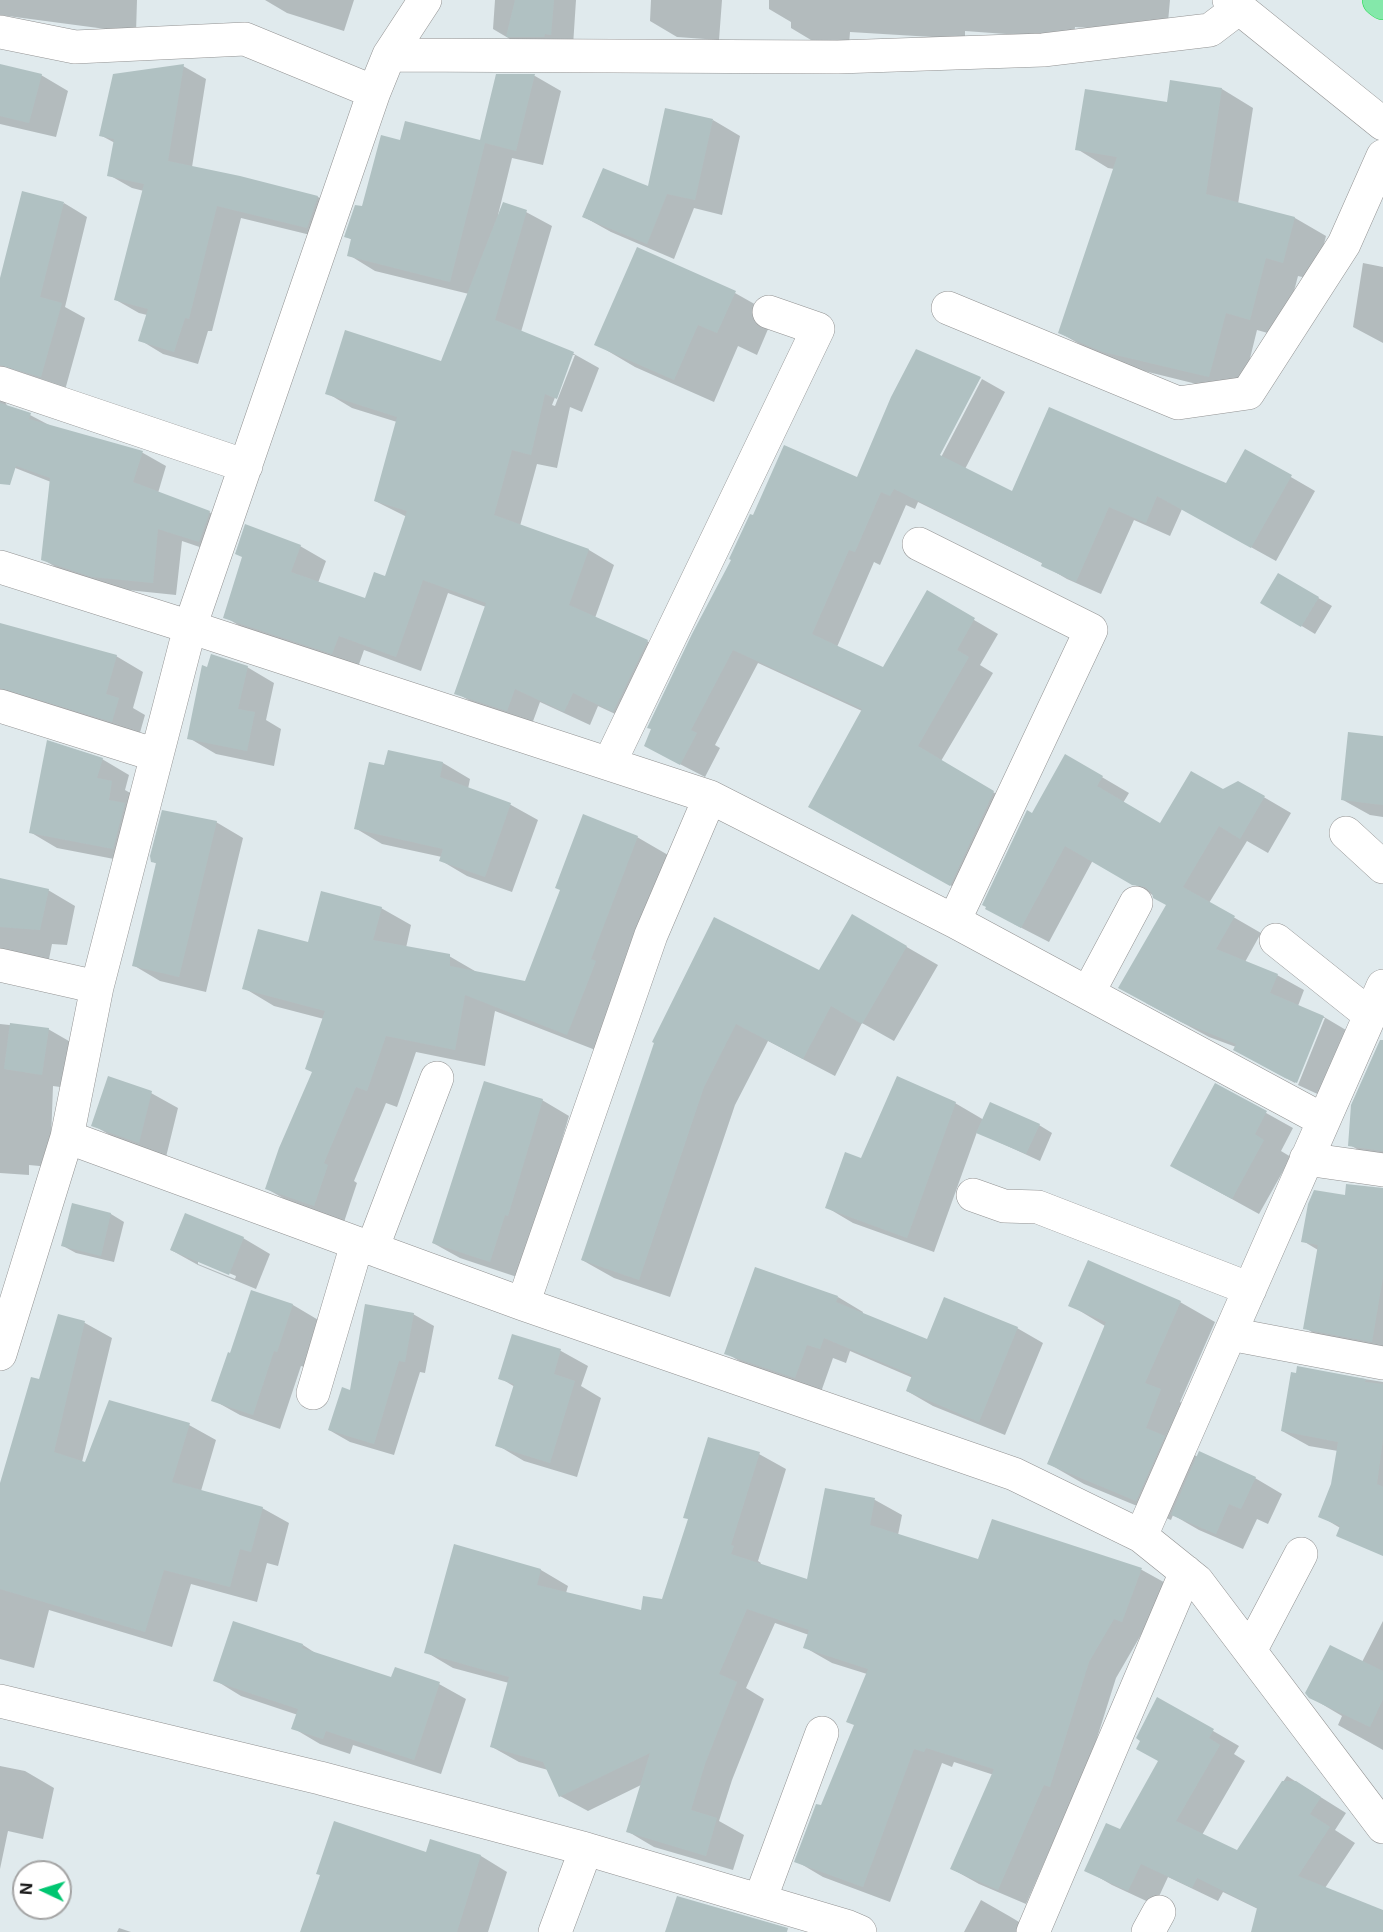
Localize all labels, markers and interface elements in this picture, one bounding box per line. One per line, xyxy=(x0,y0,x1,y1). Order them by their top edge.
north arrow xyxy=(12,1860,72,1920)
text: N xyxy=(16,1882,36,1896)

